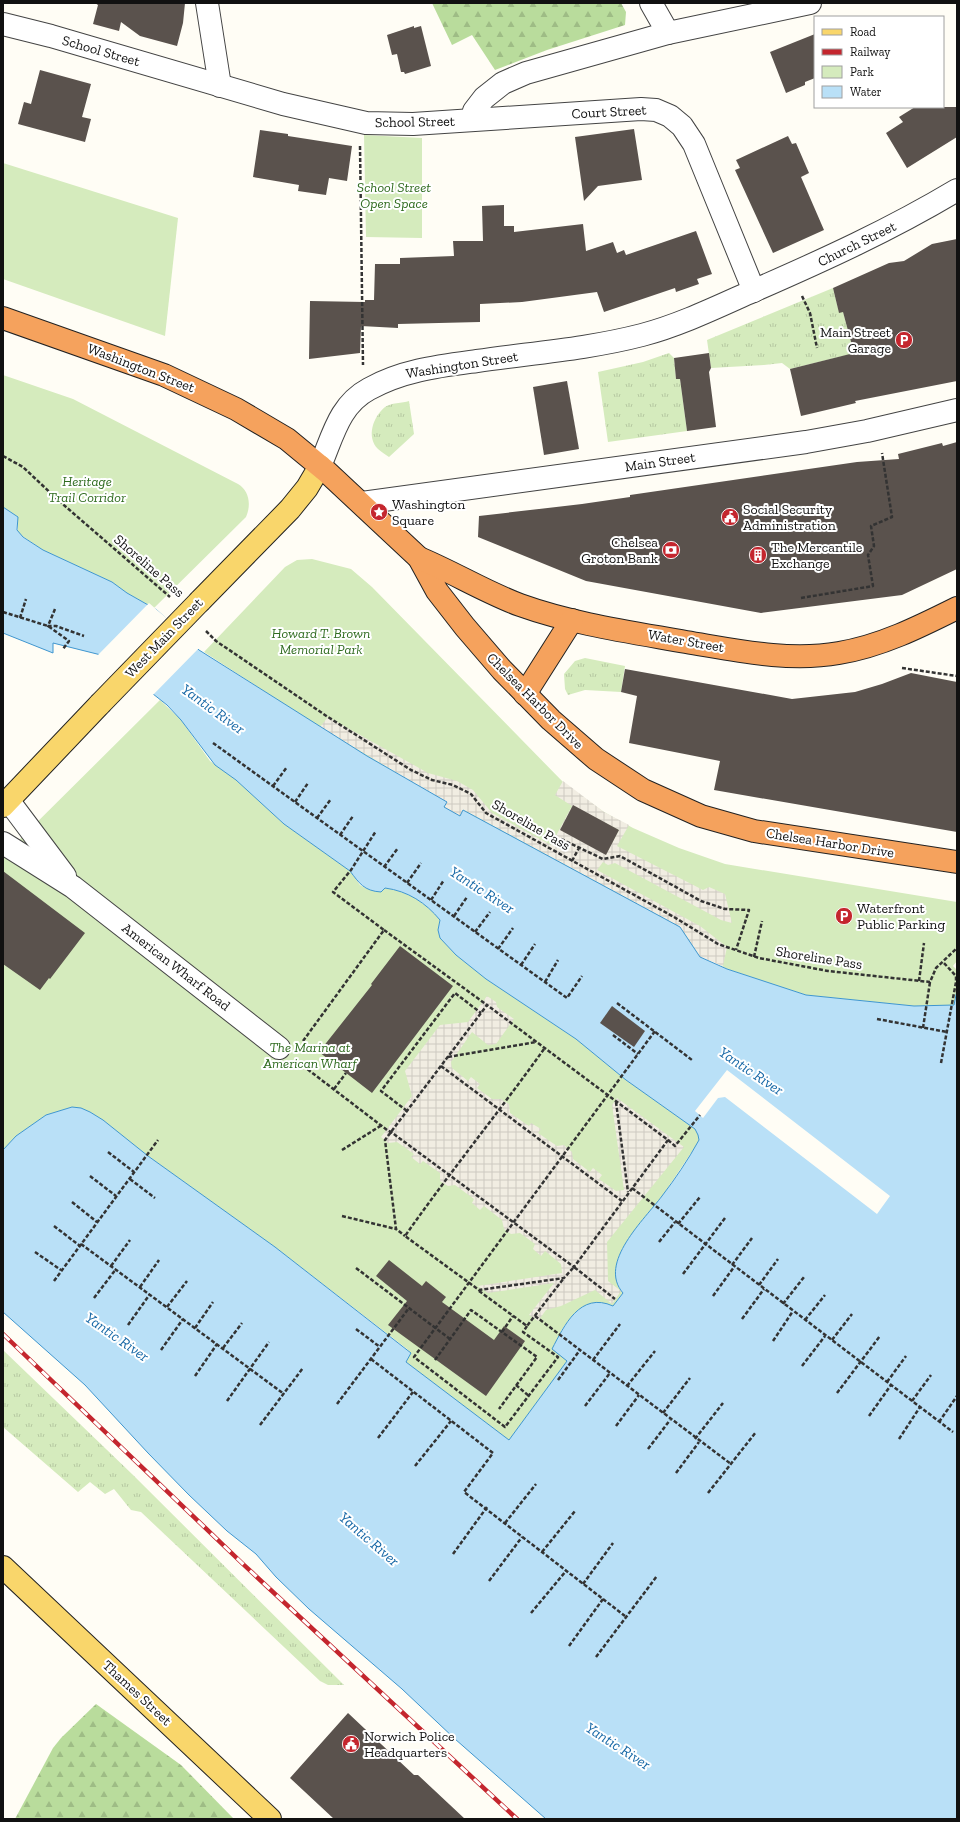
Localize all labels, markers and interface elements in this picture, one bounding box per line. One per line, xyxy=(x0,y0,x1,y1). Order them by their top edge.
legend xyxy=(814,16,944,108)
text: Road xyxy=(850,25,876,39)
street label: School Street xyxy=(60,32,143,70)
text: Railway xyxy=(850,45,891,59)
text: Park xyxy=(850,65,875,79)
text: Water xyxy=(850,85,882,99)
street label: Court Street xyxy=(571,102,648,122)
street label: School Street xyxy=(375,113,456,131)
park label: School Street Open Space xyxy=(357,179,431,212)
street label: Church Street xyxy=(815,217,900,270)
place label: Main Street Garage xyxy=(820,324,892,357)
parking icon: Main Street Garage xyxy=(894,330,914,350)
street label: Washington Street xyxy=(85,340,198,397)
street label: Washington Street xyxy=(405,348,520,382)
street label: Main Street xyxy=(624,449,697,475)
park label: Heritage Trail Corridor xyxy=(48,473,126,506)
place label: Washington Square xyxy=(392,496,465,529)
place label: Social Security Administration xyxy=(743,501,836,534)
place icon: Washington Square xyxy=(369,502,389,522)
public building icon: Social Security Administration xyxy=(720,507,740,527)
street label: Shoreline Pass xyxy=(110,531,188,601)
place label: Chelsea Groton Bank xyxy=(581,534,659,567)
place label: The Mercantile Exchange xyxy=(771,539,863,572)
bank icon: Chelsea Groton Bank xyxy=(661,540,681,560)
building icon: The Mercantile Exchange xyxy=(748,545,768,565)
street label: West Main Street xyxy=(122,594,207,681)
park label: Howard T. Brown Memorial Park xyxy=(272,625,370,658)
street label: Water Street xyxy=(647,626,726,656)
street label: Chelsea Harbor Drive xyxy=(483,649,587,753)
water label: Yantic River xyxy=(178,680,249,738)
street label: Shoreline Pass xyxy=(489,796,573,854)
street label: Chelsea Harbor Drive xyxy=(765,824,896,862)
water label: Yantic River xyxy=(446,862,518,918)
place label: Waterfront Public Parking xyxy=(857,900,945,933)
parking icon: Waterfront Public Parking xyxy=(834,906,854,926)
street label: American Wharf Road xyxy=(118,919,234,1015)
street label: Shoreline Pass xyxy=(775,943,863,973)
park label: The Marina at American Wharf xyxy=(262,1039,358,1072)
water label: Yantic River xyxy=(715,1043,787,1100)
water label: Yantic River xyxy=(82,1309,153,1366)
water label: Yantic River xyxy=(335,1508,403,1570)
street label: Thames Street xyxy=(99,1657,176,1730)
water label: Yantic River xyxy=(582,1718,654,1774)
place label: Norwich Police Headquarters xyxy=(364,1728,455,1761)
public building icon: Norwich Police Headquarters xyxy=(341,1734,361,1754)

